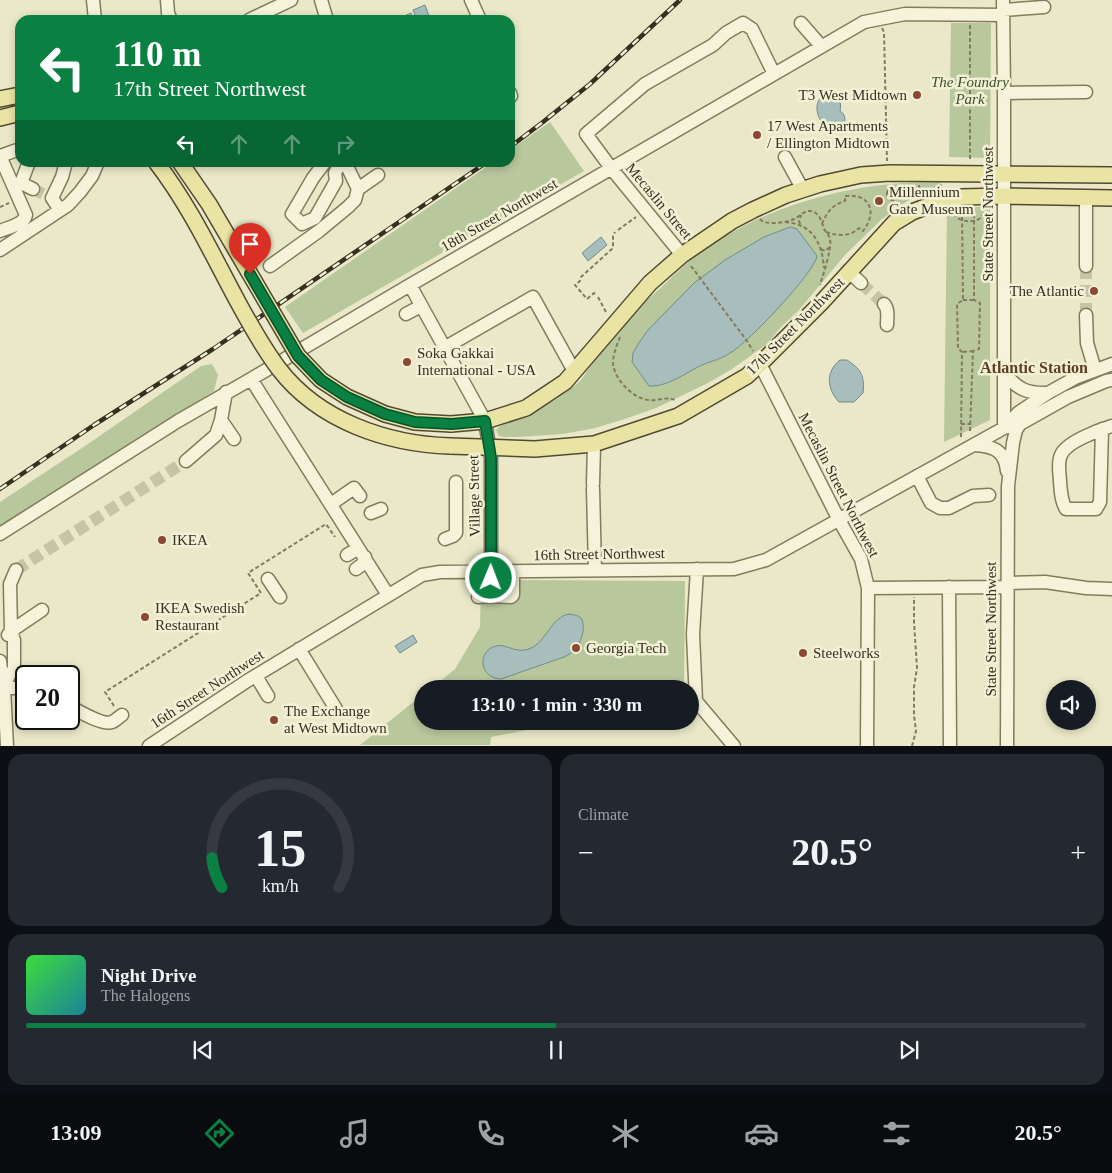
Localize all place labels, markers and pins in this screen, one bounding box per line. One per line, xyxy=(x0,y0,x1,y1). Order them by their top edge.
place label: T3 West Midtown xyxy=(798,87,908,103)
marker: T3 West Midtown xyxy=(911,89,923,101)
place label: 17 West Apartments / Ellington Midtown xyxy=(767,118,890,151)
marker: 17 West Apartments / Ellington Midtown xyxy=(751,129,763,141)
place label: Millennium Gate Museum xyxy=(889,184,974,217)
marker: Millennium Gate Museum xyxy=(873,195,885,207)
pin xyxy=(229,223,271,274)
place label: The Atlantic xyxy=(1009,283,1084,299)
marker: The Atlantic xyxy=(1088,285,1100,297)
place label: Soka Gakkai International - USA xyxy=(417,345,536,378)
marker: Soka Gakkai International - USA xyxy=(401,356,413,368)
place label: IKEA xyxy=(172,532,208,548)
marker: IKEA xyxy=(156,534,168,546)
place label: IKEA Swedish Restaurant xyxy=(155,600,245,633)
marker: IKEA Swedish Restaurant xyxy=(139,611,151,623)
place label: Georgia Tech xyxy=(586,640,667,656)
marker: Georgia Tech xyxy=(570,642,582,654)
place label: Steelworks xyxy=(813,645,880,661)
marker: Steelworks xyxy=(797,647,809,659)
place label: The Exchange at West Midtown xyxy=(284,703,387,736)
marker: The Exchange at West Midtown xyxy=(268,714,280,726)

